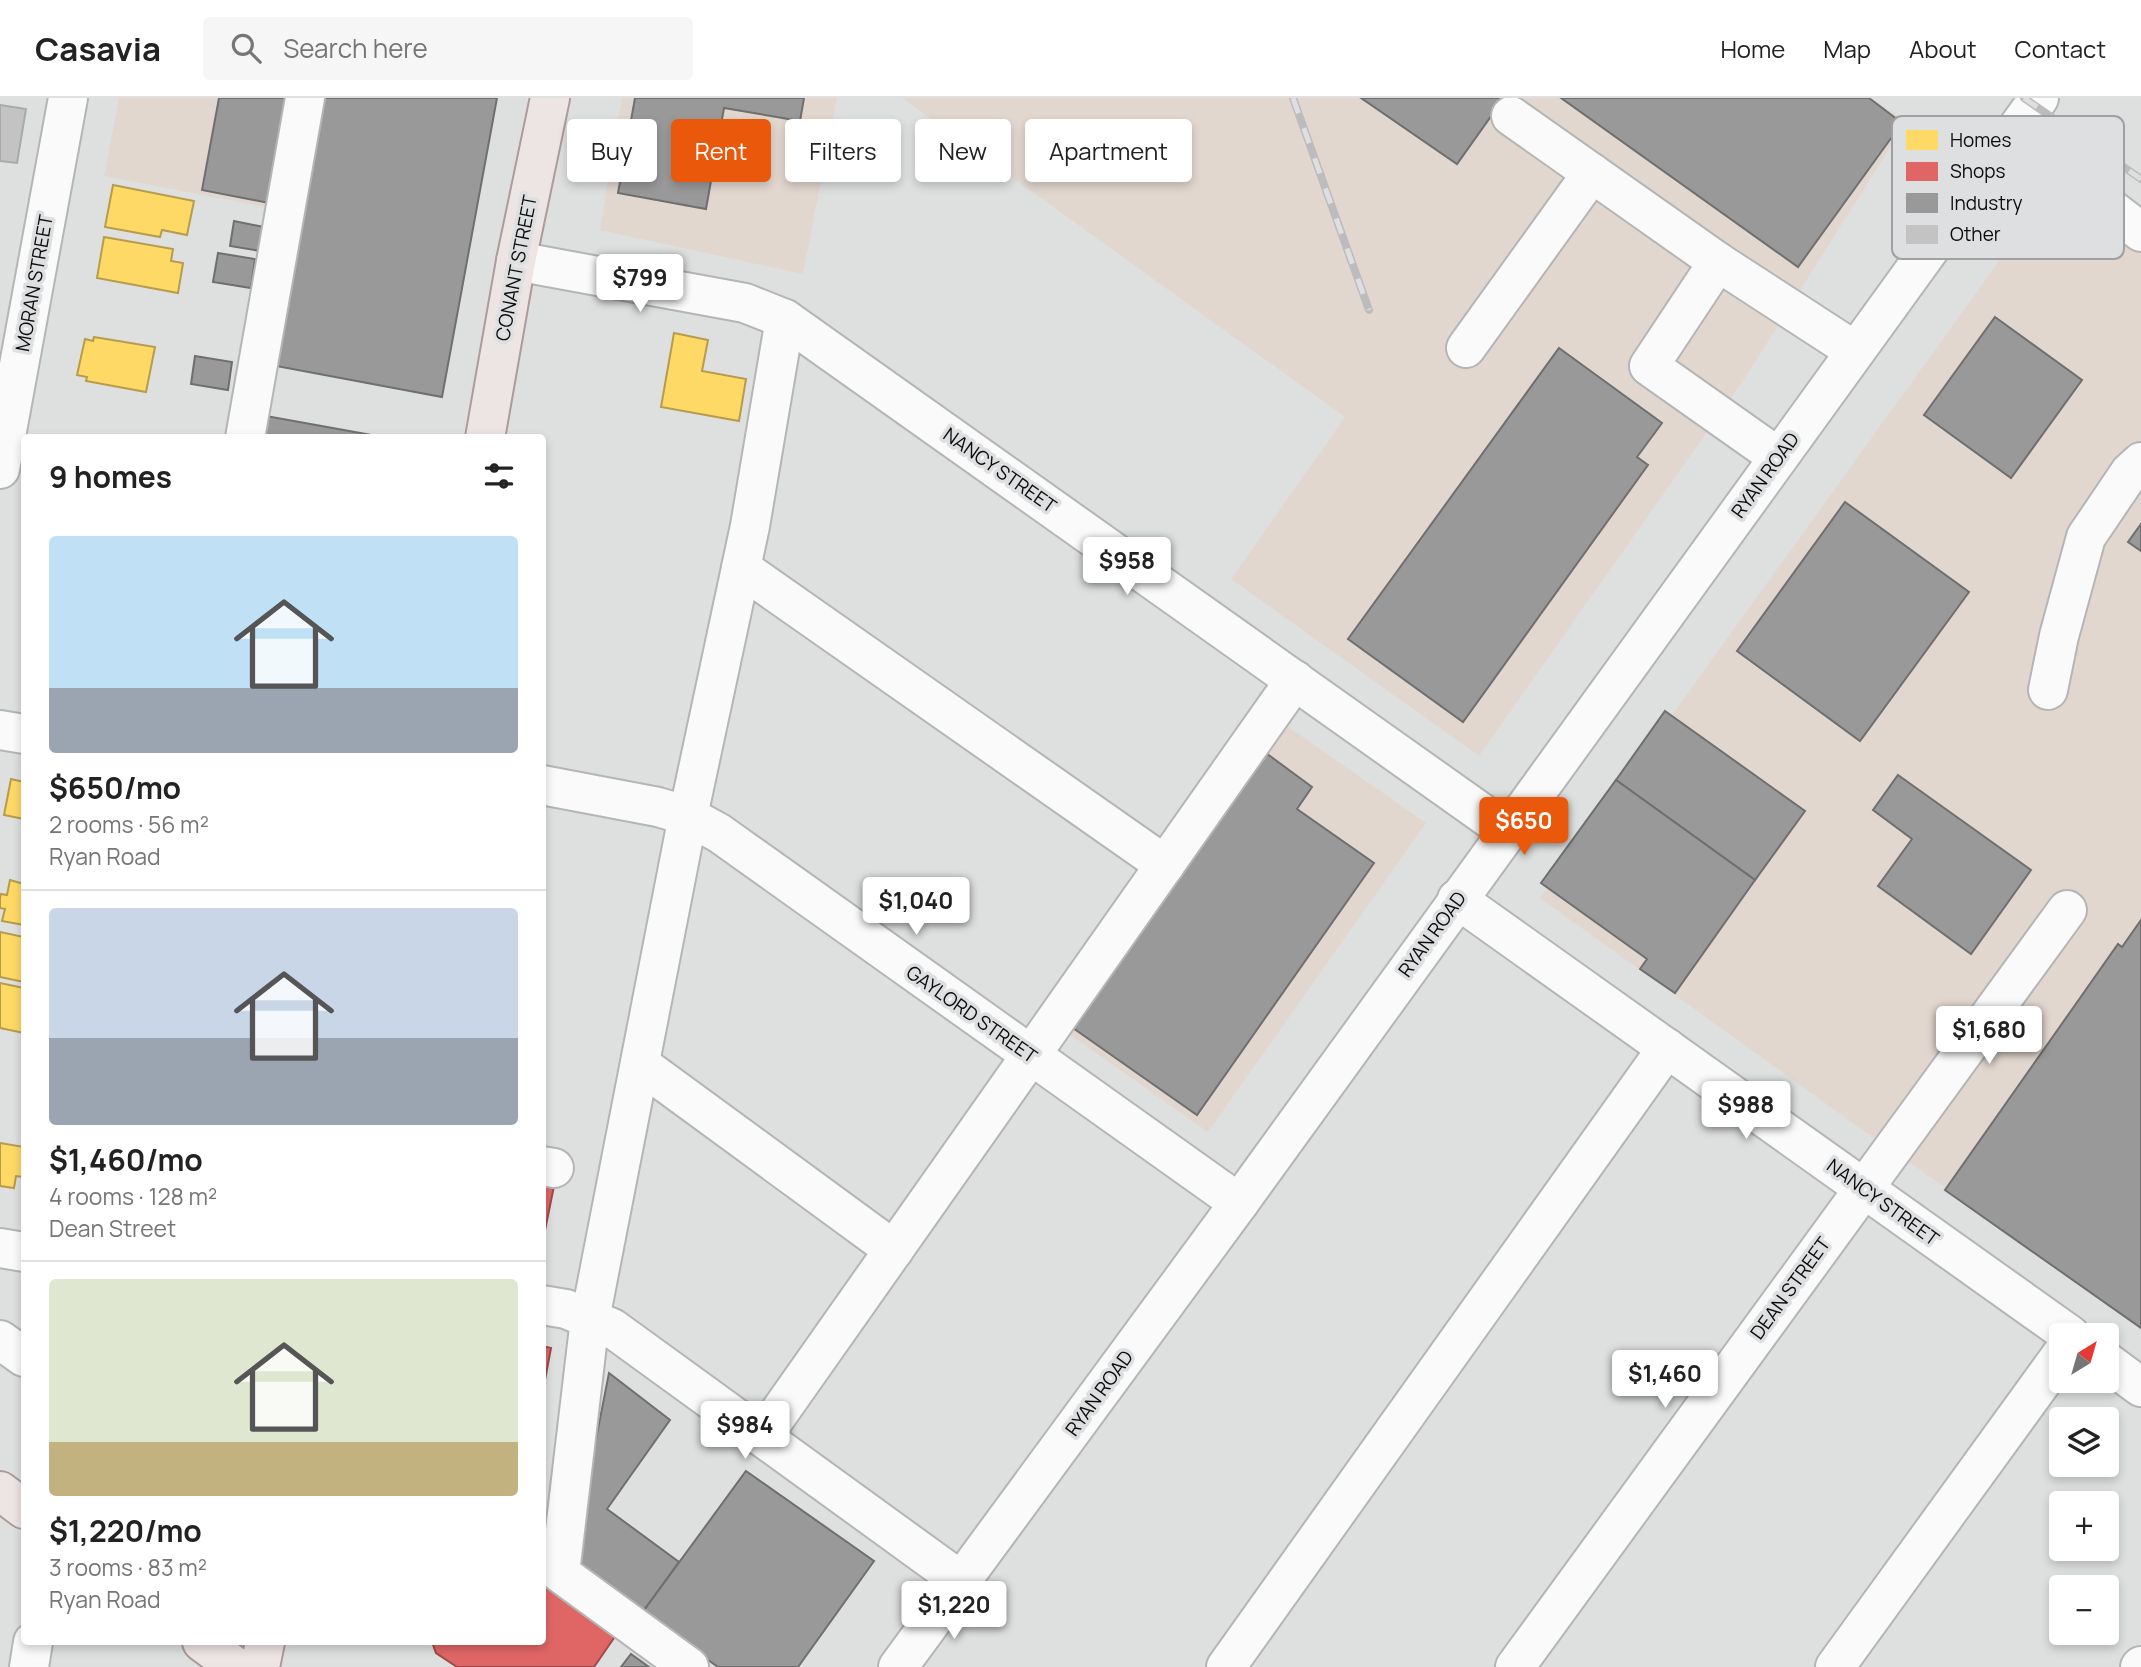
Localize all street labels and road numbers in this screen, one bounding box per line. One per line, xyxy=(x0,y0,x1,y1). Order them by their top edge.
street label: CONANT STREET xyxy=(489,192,543,343)
street label: MORAN STREET xyxy=(9,212,59,353)
street label: NANCY STREET xyxy=(938,421,1062,519)
street label: RYAN ROAD xyxy=(1725,427,1805,523)
street label: RYAN ROAD xyxy=(1392,886,1472,982)
street label: GAYLORD STREET xyxy=(901,959,1043,1069)
street label: NANCY STREET xyxy=(1822,1152,1945,1252)
street label: DEAN STREET xyxy=(1744,1231,1836,1344)
street label: RYAN ROAD xyxy=(1059,1345,1139,1441)

